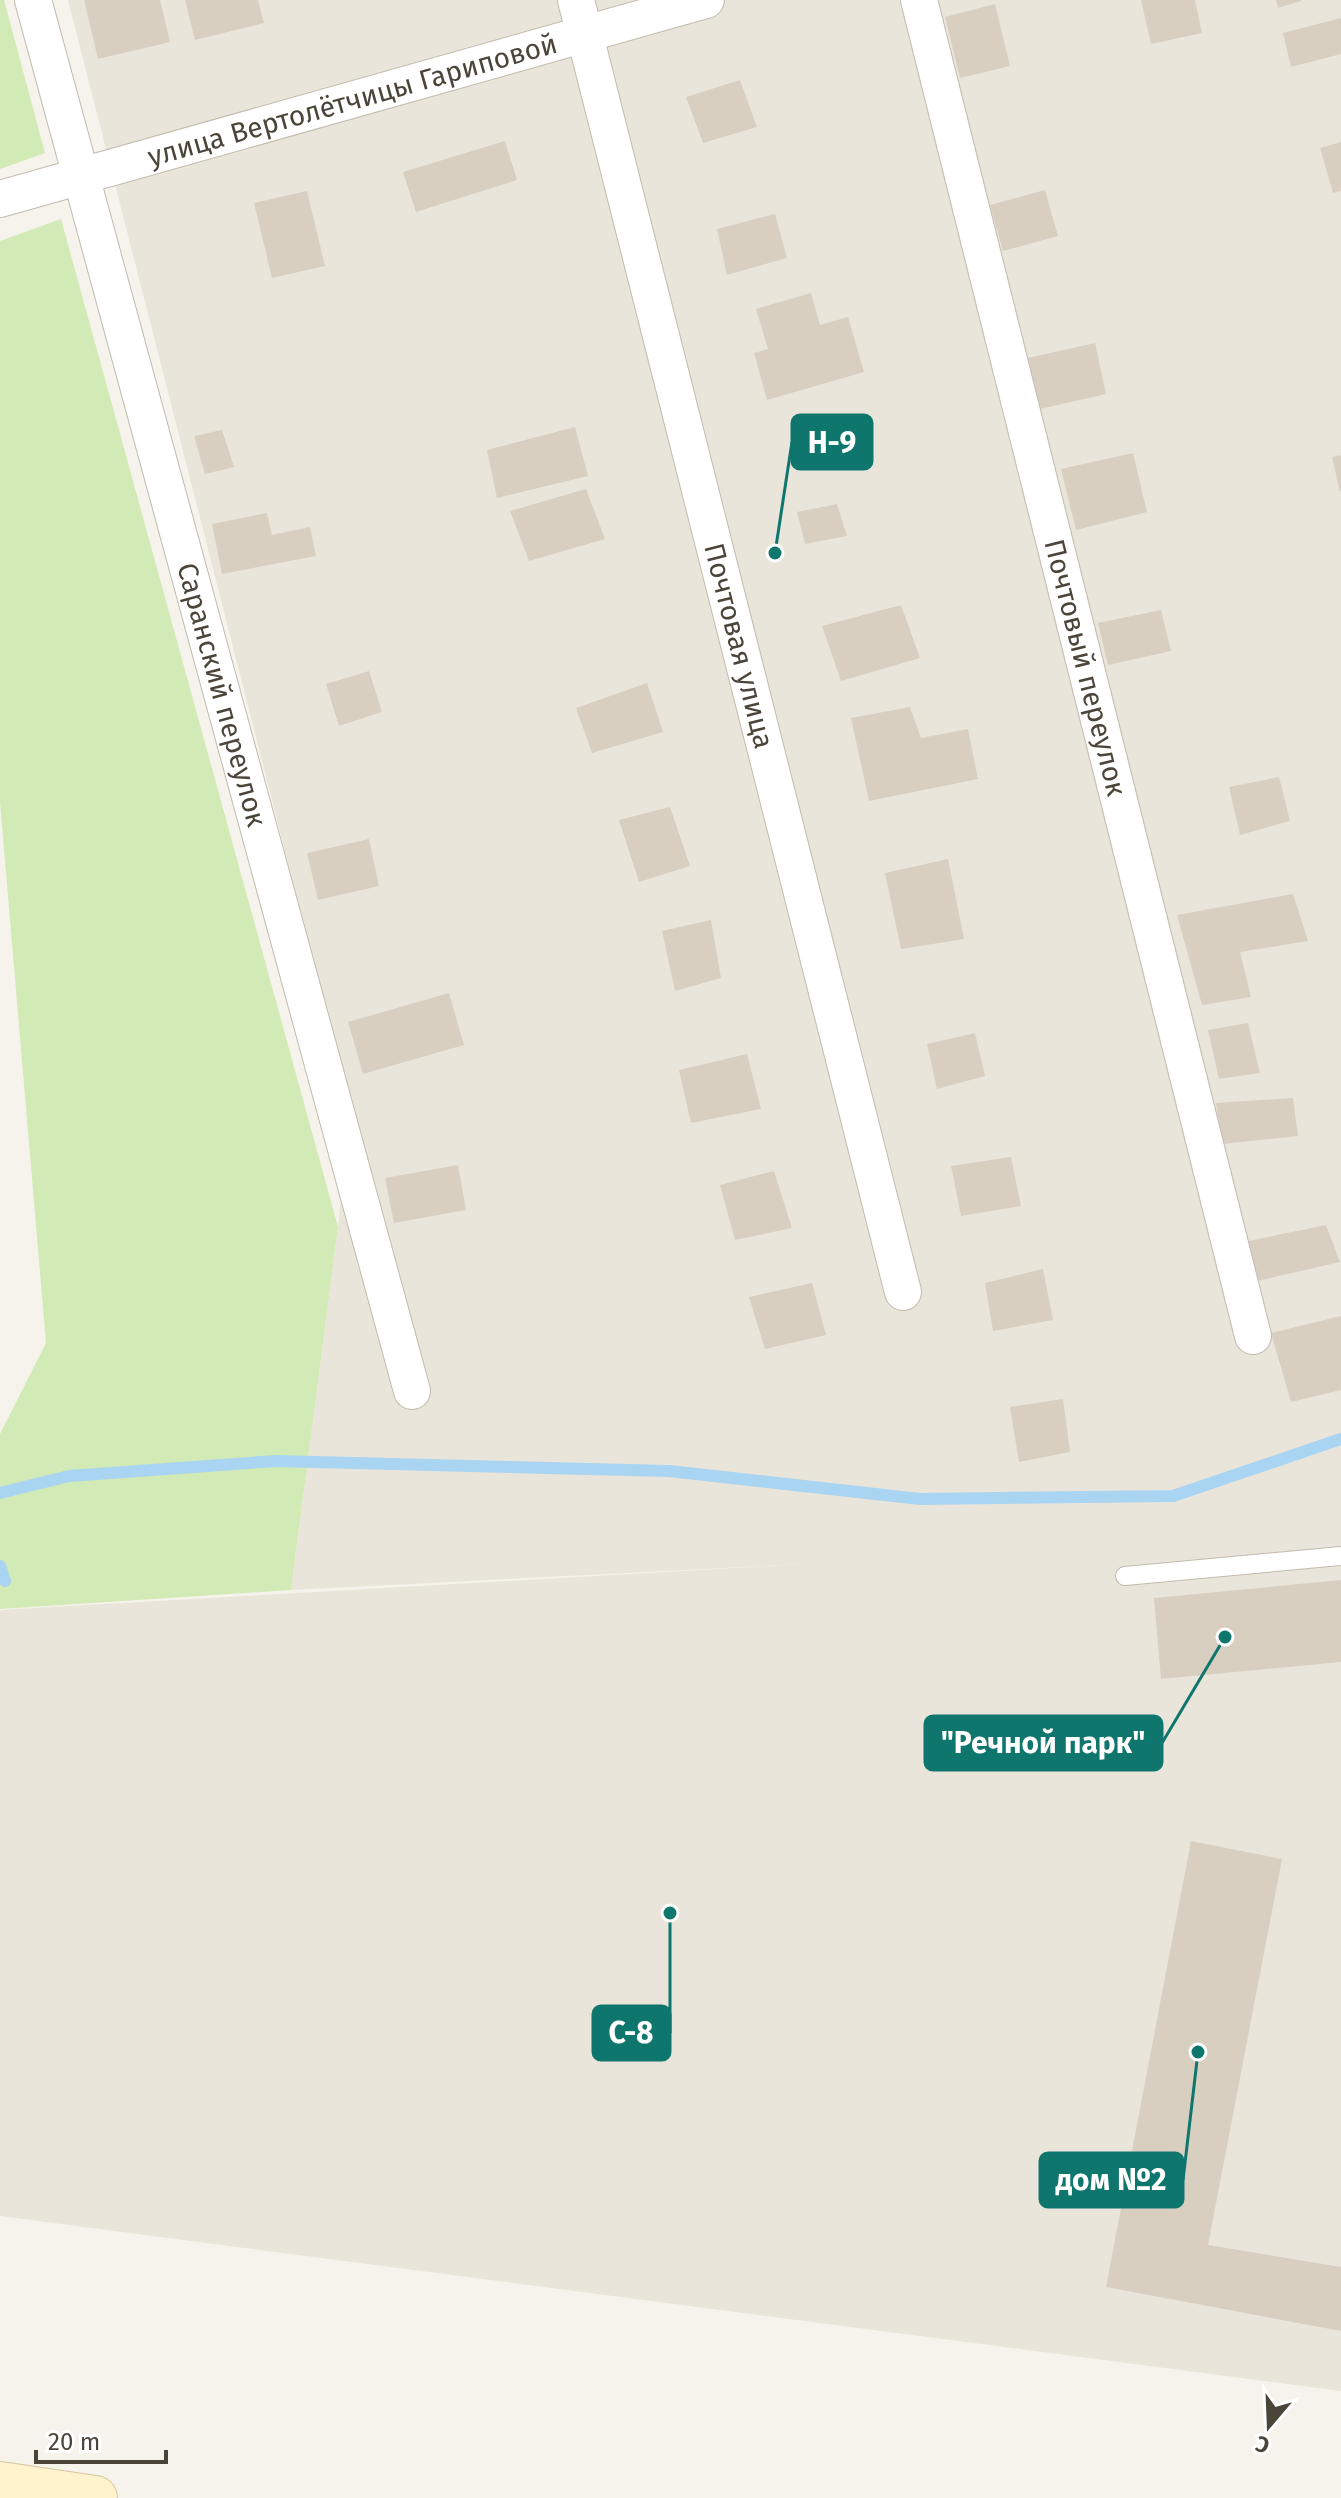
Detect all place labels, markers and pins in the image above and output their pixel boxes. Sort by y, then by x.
callout: Н-9 [792,415,872,469]
callout: "Речной парк" [925,1716,1162,1770]
callout: С-8 [593,2006,670,2060]
callout: дом №2 [1040,2153,1183,2207]

